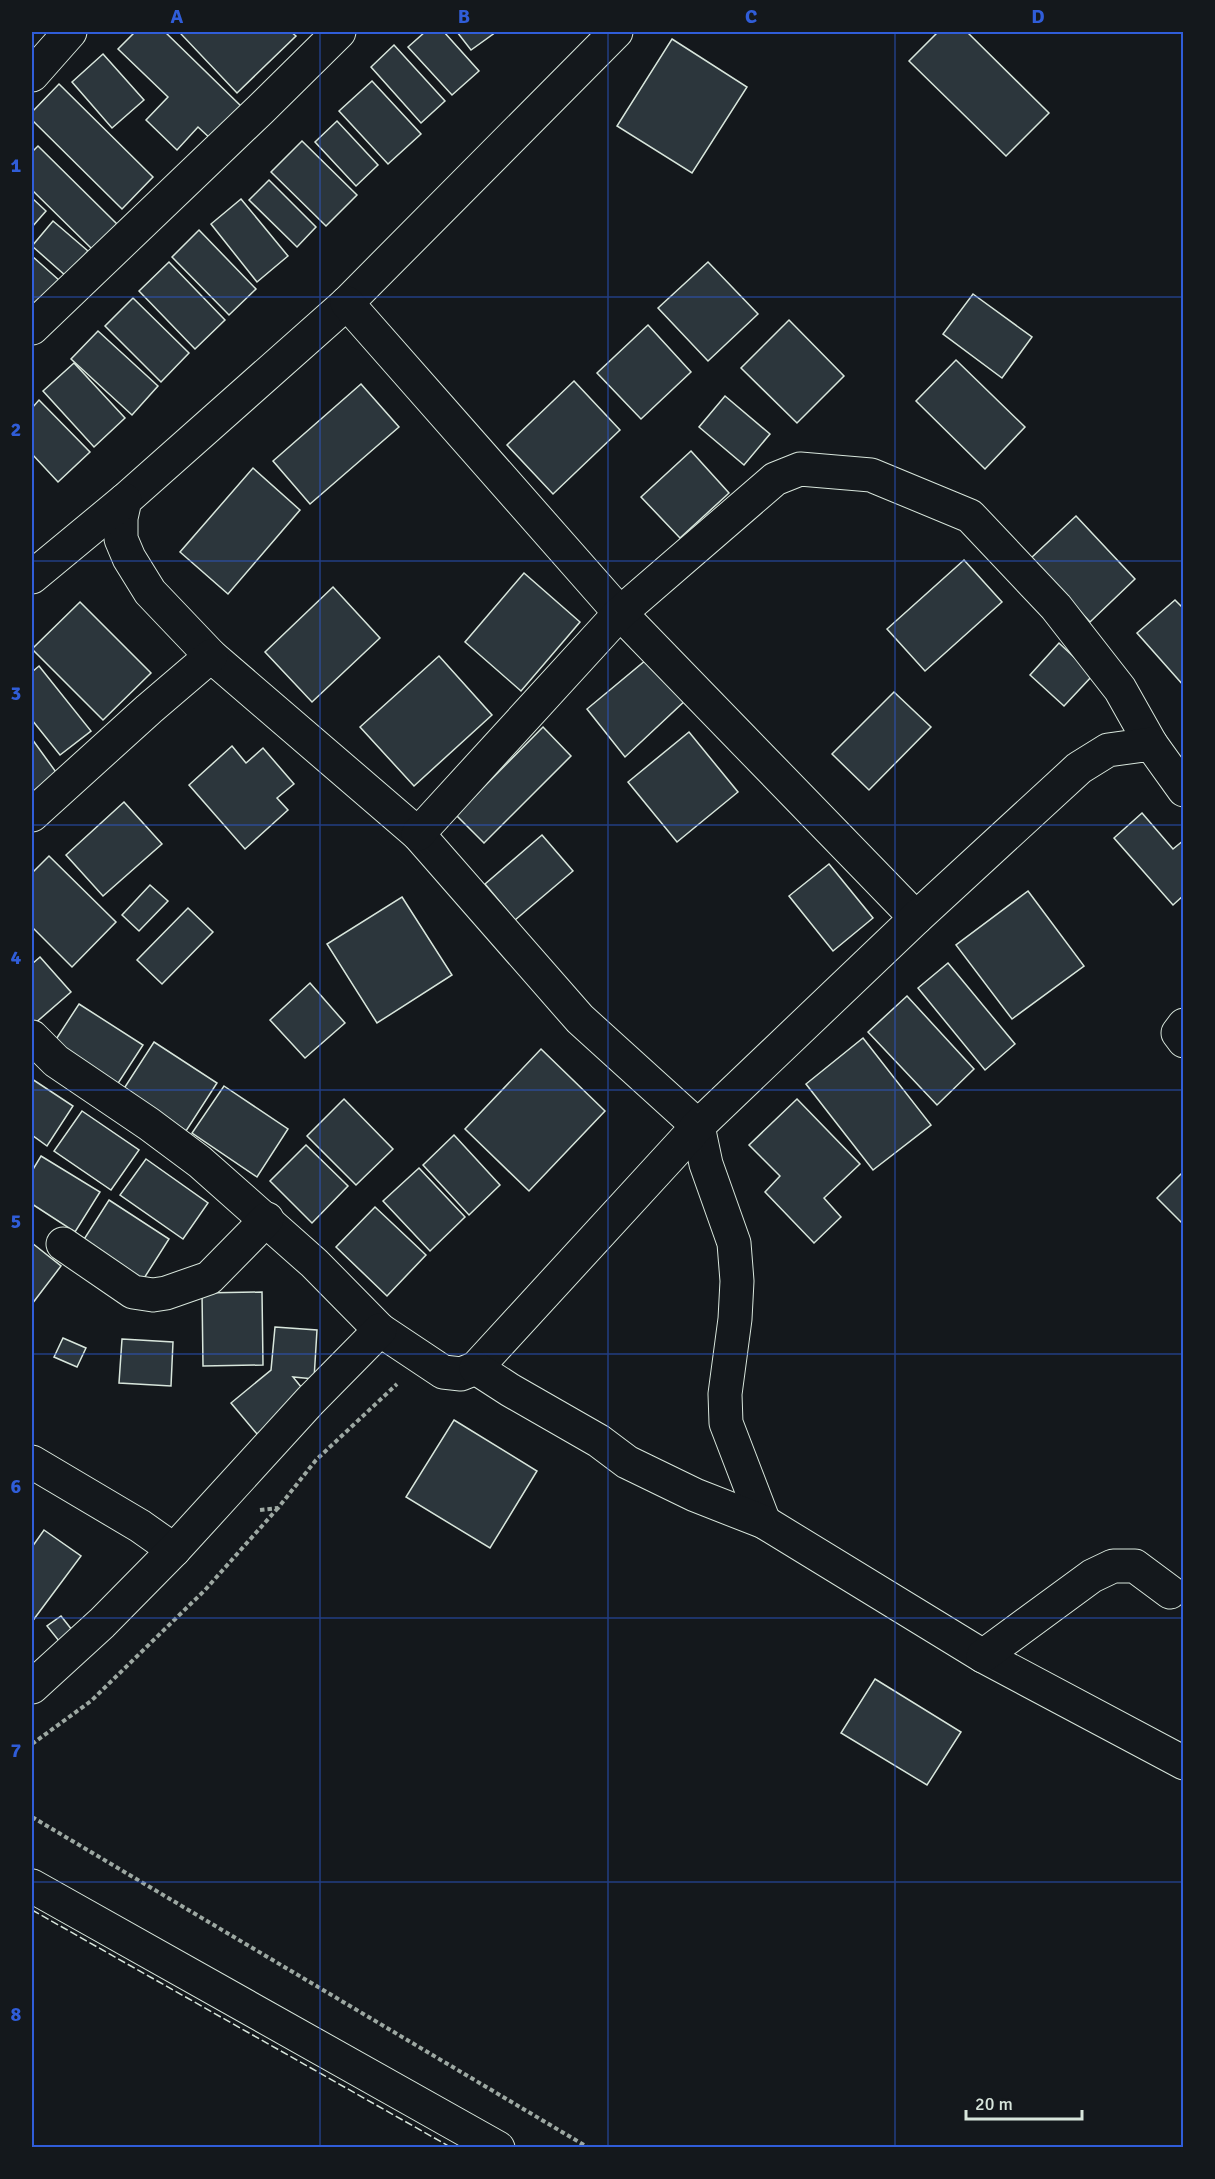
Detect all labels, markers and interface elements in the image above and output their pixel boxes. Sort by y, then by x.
text: A [171,4,184,29]
text: B [458,4,470,29]
text: C [745,4,757,29]
text: D [1031,4,1045,29]
text: 1 [11,153,22,178]
text: 2 [11,417,21,442]
text: 3 [11,681,21,706]
text: 4 [11,945,22,970]
text: 5 [11,1209,21,1234]
text: 6 [11,1474,22,1499]
text: 7 [11,1738,22,1763]
text: 8 [11,2002,22,2027]
scale bar [966,2083,1082,2121]
text: 20 m [975,2093,1013,2115]

